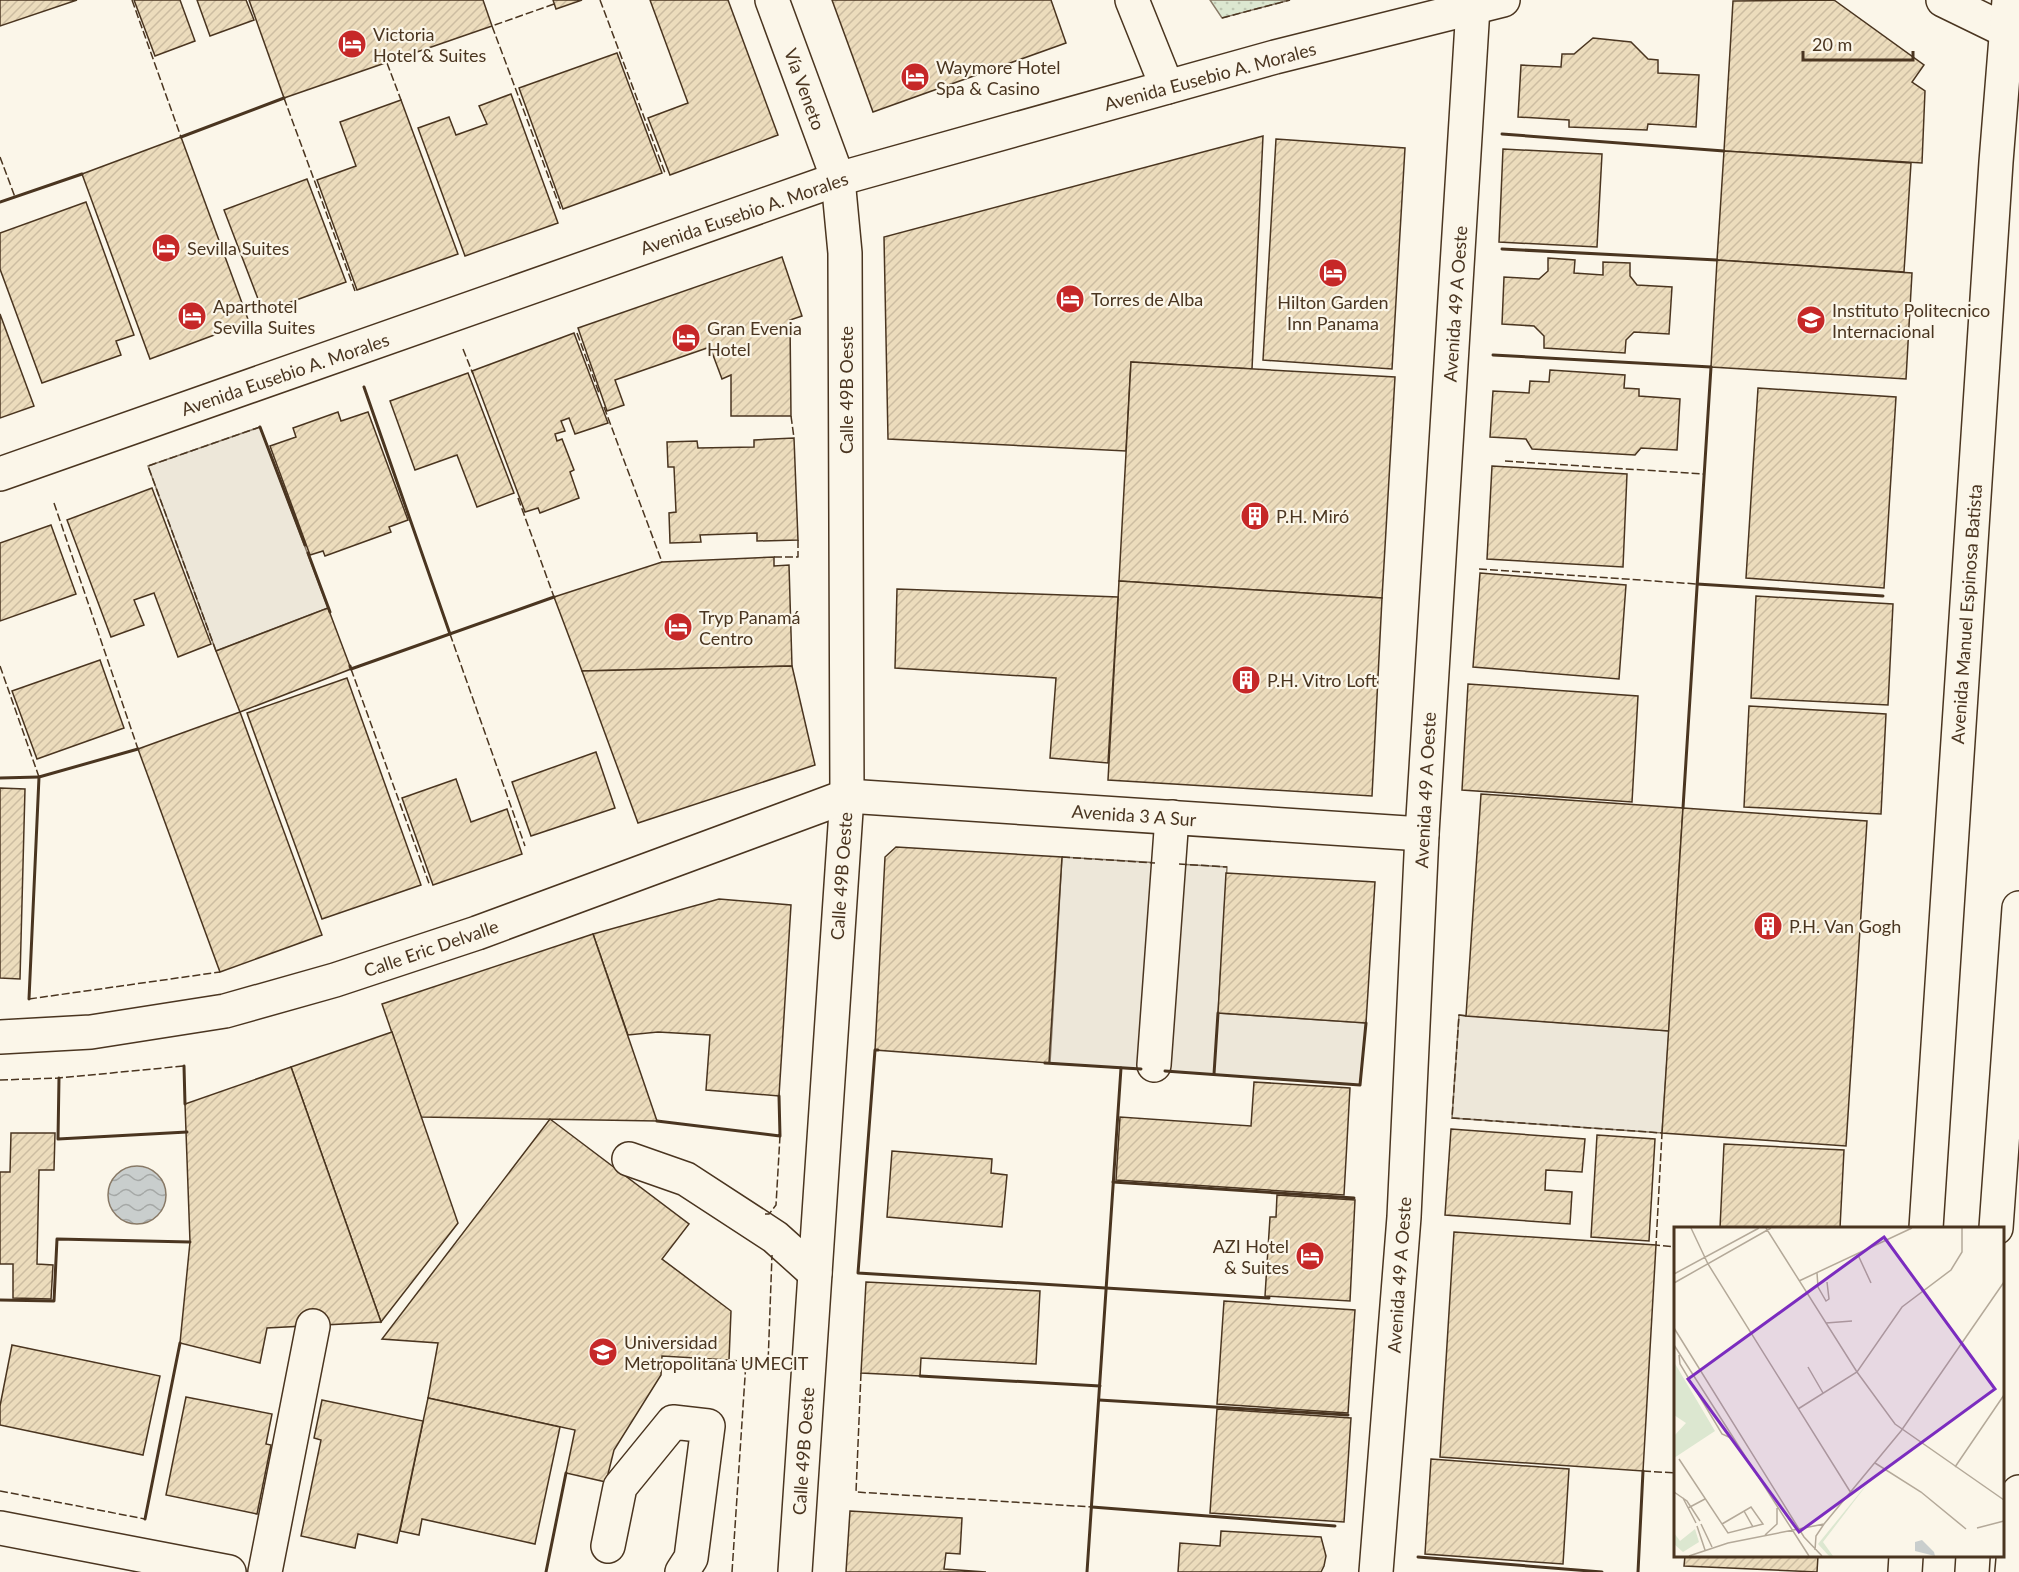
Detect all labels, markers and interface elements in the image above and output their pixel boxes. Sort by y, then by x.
place label: Victoria Hotel & Suites [373,23,487,66]
scale bar [1803,24,1912,62]
hotel icon: Victoria Hotel & Suites [336,28,368,60]
text: 20 m [1812,33,1852,55]
street label: Avenida Eusebio A. Morales [1102,37,1319,115]
street label: Vía Veneto [780,45,830,133]
place label: Waymore Hotel Spa & Casino [936,56,1061,99]
hotel icon: Waymore Hotel Spa & Casino [899,61,931,93]
street label: Avenida Eusebio A. Morales [637,167,851,259]
street label: Avenida 49 A Oeste [1439,225,1471,383]
hotel icon: Sevilla Suites [150,232,182,264]
place label: Sevilla Suites [187,237,290,259]
hotel icon: Hilton Garden Inn Panama [1317,257,1349,289]
hotel icon: Torres de Alba [1054,283,1086,315]
place label: Torres de Alba [1091,288,1203,310]
place label: Hilton Garden Inn Panama [1277,291,1389,334]
place label: Aparthotel Sevilla Suites [213,295,316,338]
place label: Instituto Politecnico Internacional [1832,299,1990,342]
hotel icon: Aparthotel Sevilla Suites [176,300,208,332]
school or university icon: Instituto Politecnico Internacional [1795,304,1827,336]
place label: Gran Evenia Hotel [707,317,802,360]
hotel icon: Gran Evenia Hotel [670,322,702,354]
street label: Calle 49B Oeste [835,326,857,454]
street label: Avenida Eusebio A. Morales [178,328,392,420]
street label: Avenida Manuel Espinosa Batista [1946,483,1986,745]
building icon: P.H. Miró [1239,500,1271,532]
place label: P.H. Miró [1276,505,1349,527]
place label: Tryp Panamá Centro [699,606,800,649]
hotel icon: Tryp Panamá Centro [662,611,694,643]
building icon: P.H. Vitro Loft [1230,664,1262,696]
place label: P.H. Vitro Loft [1267,669,1378,691]
street label: Avenida 49 A Oeste [1410,711,1440,869]
street label: Avenida 3 A Sur [1071,800,1197,830]
street label: Calle 49B Oeste [826,811,856,941]
building icon: P.H. Van Gogh [1752,910,1784,942]
street label: Calle Eric Delvalle [361,915,501,981]
place label: P.H. Van Gogh [1789,915,1901,937]
street label: Avenida 49 A Oeste [1383,1196,1415,1354]
inset map [1674,1227,2004,1557]
place label: AZI Hotel & Suites [1213,1235,1289,1278]
hotel icon: AZI Hotel & Suites [1294,1240,1326,1272]
place label: Universidad Metropolitana UMECIT [624,1331,809,1374]
school or university icon: Universidad Metropolitana UMECIT [587,1336,619,1368]
street label: Calle 49B Oeste [788,1386,818,1516]

